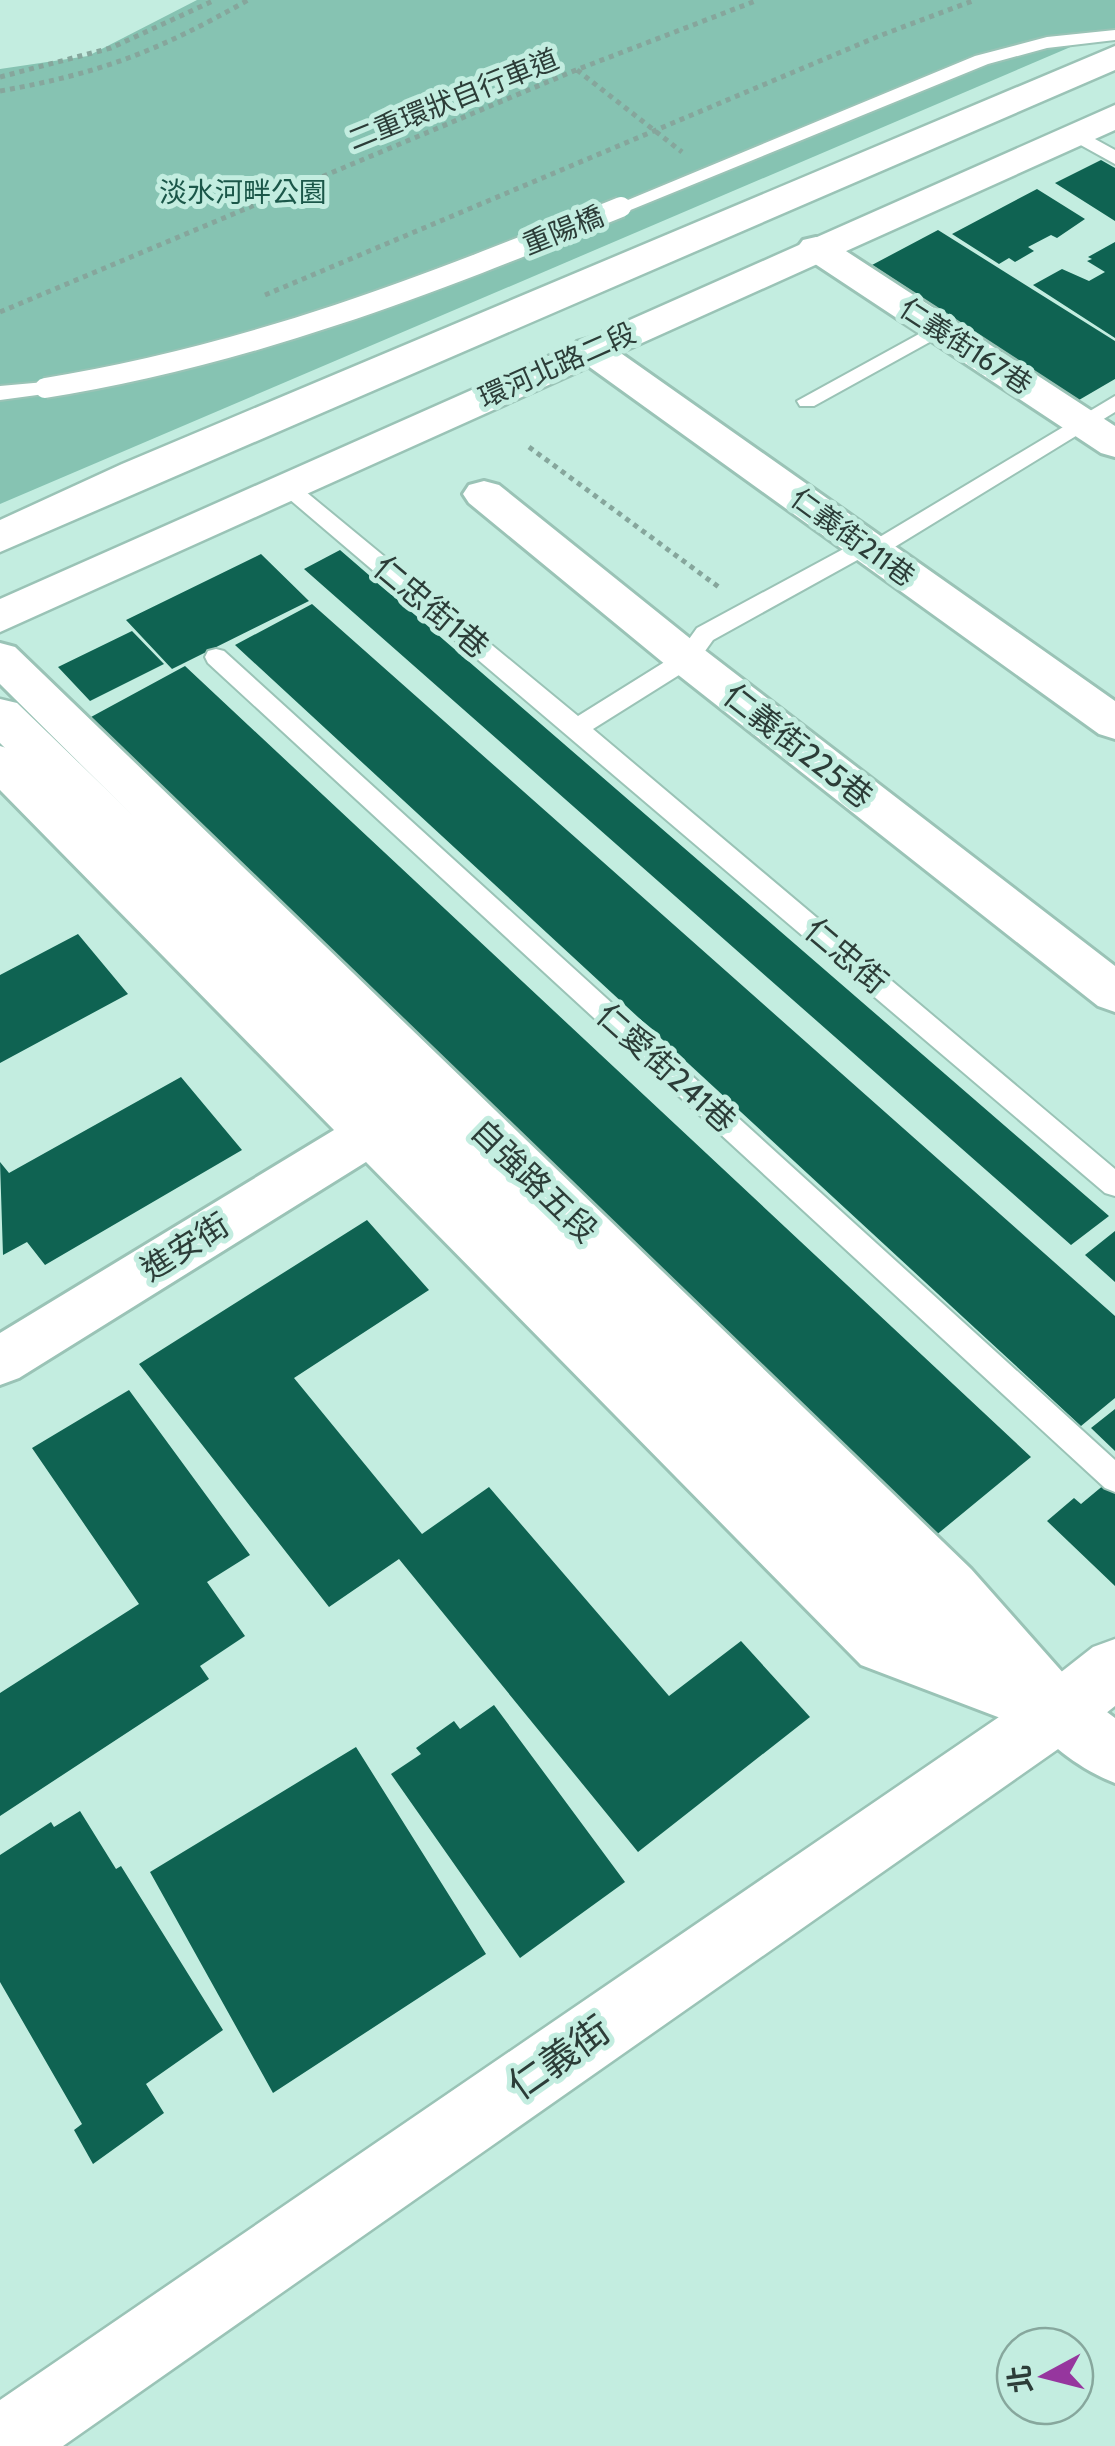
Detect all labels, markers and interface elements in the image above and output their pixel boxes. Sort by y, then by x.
street label: 二重環狀自行車道 [343,41,563,157]
park label: 淡水河畔公園 [159,175,327,209]
street label: 重陽橋 [518,199,608,261]
street label: 仁義街167巷 [893,291,1039,401]
street label: 環河北路二段 [473,315,641,415]
street label: 仁義街211巷 [784,481,922,593]
street label: 仁忠街1巷 [366,547,497,666]
street label: 仁義街225巷 [716,675,881,816]
street label: 仁忠街 [797,910,896,1001]
street label: 仁愛街241巷 [589,995,744,1140]
street label: 自強路五段 [463,1111,605,1250]
street label: 進安街 [134,1205,236,1289]
street label: 仁義街 [499,2006,619,2110]
north arrow [995,2326,1095,2426]
text: 北 [1002,2363,1039,2395]

